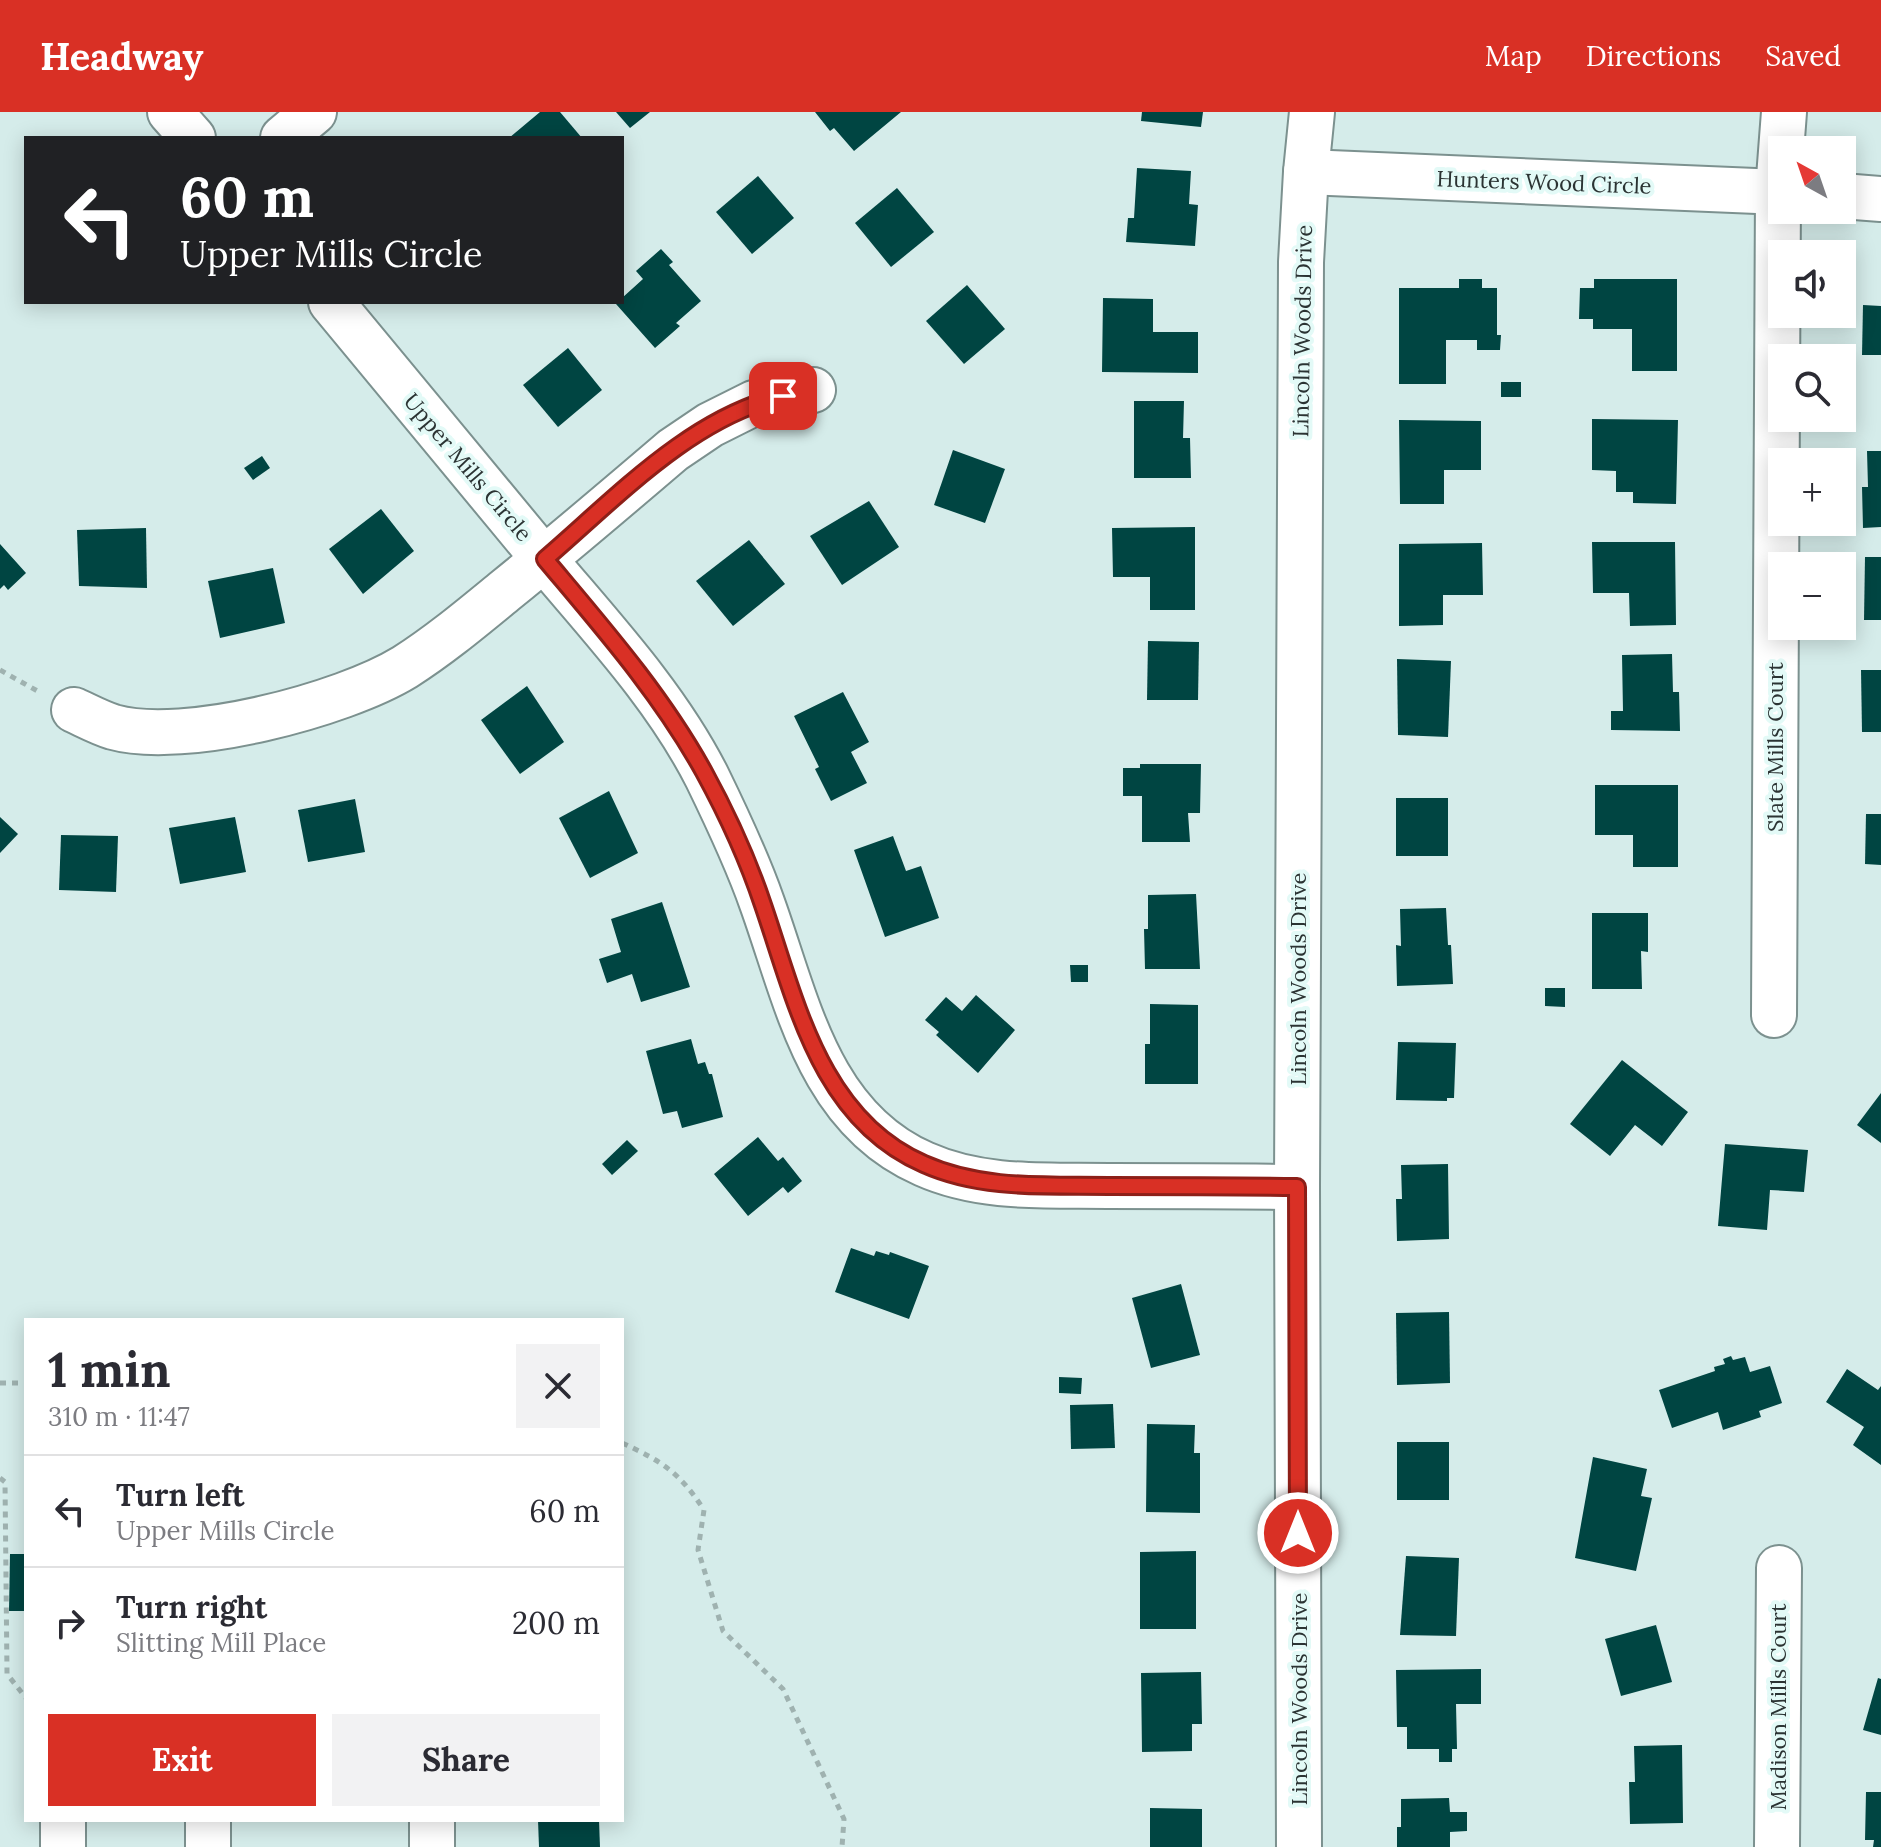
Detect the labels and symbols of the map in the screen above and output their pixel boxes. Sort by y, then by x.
north arrow [1768,136,1856,224]
street label: Hunters Wood Circle [1436,164,1652,200]
street label: Lincoln Woods Drive [1286,224,1318,438]
pin [749,362,817,430]
street label: Upper Mills Circle [398,387,538,547]
street label: Slate Mills Court [1761,662,1789,832]
street label: Lincoln Woods Drive [1284,873,1312,1085]
position arrow [1256,1491,1340,1575]
street label: Lincoln Woods Drive [1285,1593,1313,1805]
street label: Madison Mills Court [1764,1603,1792,1810]

